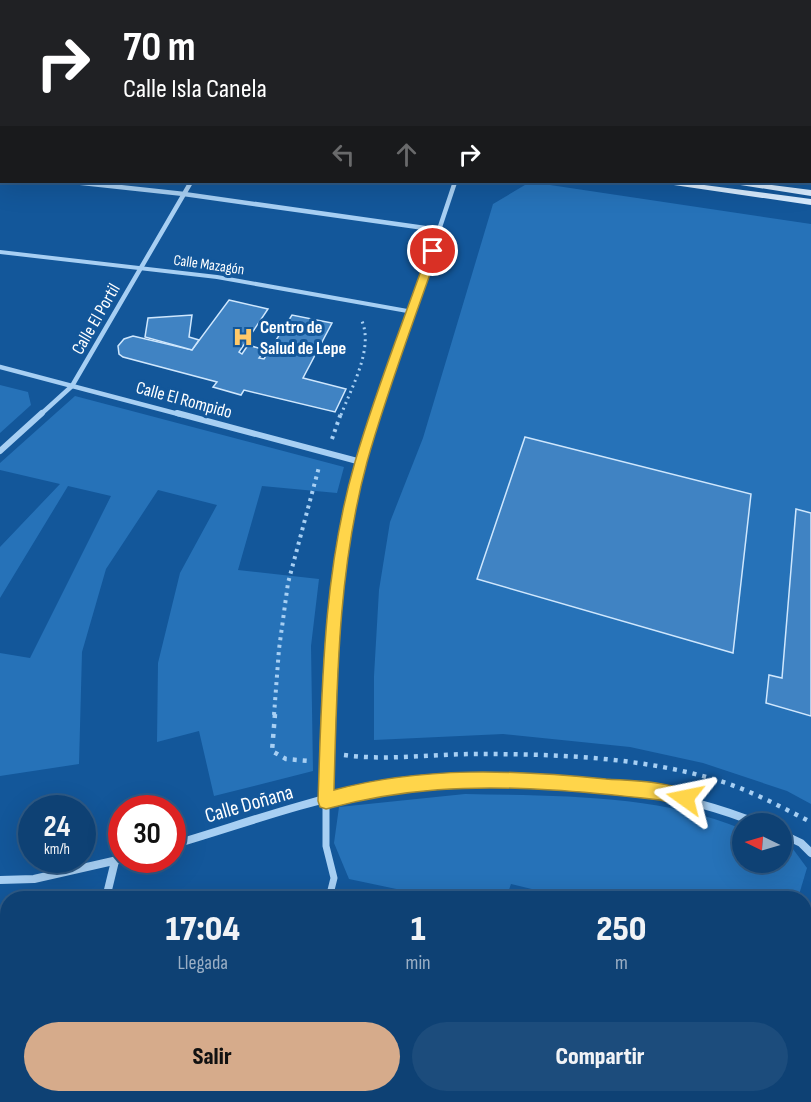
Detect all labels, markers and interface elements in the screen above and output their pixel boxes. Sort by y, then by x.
text: 70 m [123,22,196,73]
icon: right [24,24,102,102]
text: Calle Isla Canela [123,73,267,105]
icon: left [327,138,360,171]
icon: ahead [390,138,423,171]
icon: right [453,138,486,171]
pin [407,225,458,276]
icon: arrive [416,234,449,267]
street label: Calle Mazagón [172,251,246,279]
street label: Calle El Portil [67,280,125,358]
place label: Centro de Salud de Lepe [260,317,346,359]
hospital icon: Centro de Salud de Lepe [231,325,255,349]
street label: Calle El Rompido [134,377,234,423]
position arrow [653,766,717,830]
street label: Calle Doñana [202,779,296,829]
speed limit sign: 30 [108,795,186,873]
text: 24 [44,809,70,845]
north arrow [732,813,792,873]
map controls [732,813,792,873]
text: km/h [44,840,70,859]
text: 17:04 [166,908,240,951]
text: 1 [411,908,425,951]
text: 250 [596,908,646,951]
text: Llegada [177,951,228,975]
text: min [406,951,431,975]
text: m [615,951,628,975]
button: Salir [24,1022,400,1091]
button: Compartir [412,1022,788,1091]

